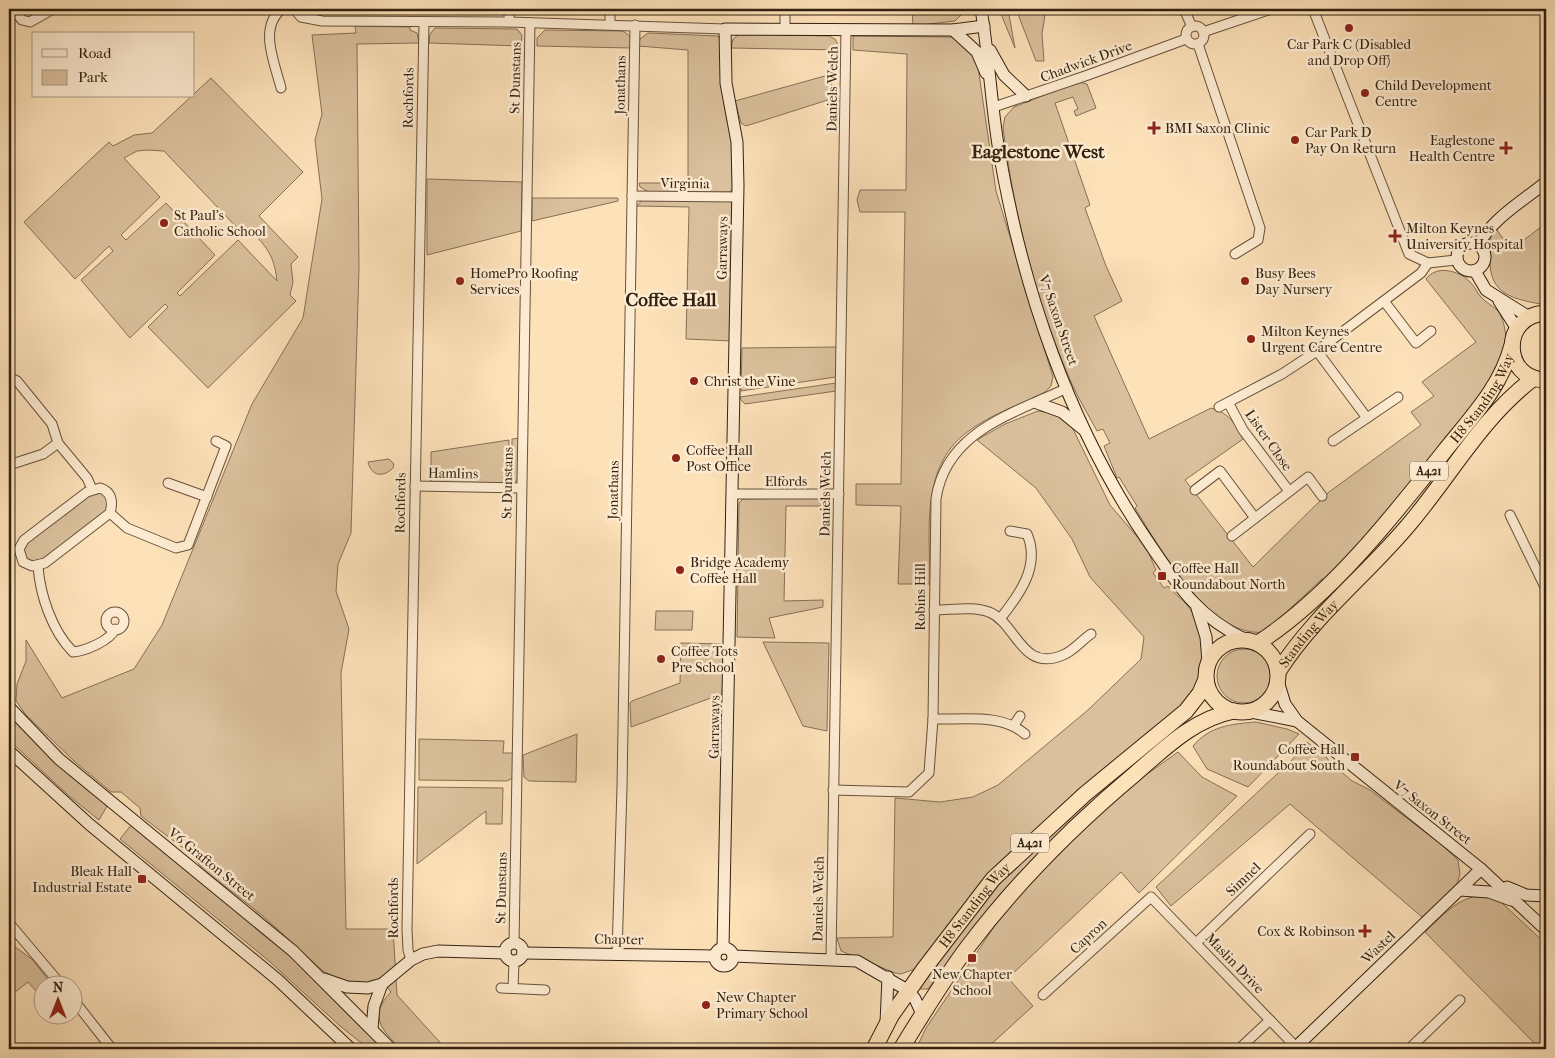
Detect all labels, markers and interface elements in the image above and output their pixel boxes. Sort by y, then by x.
marker: Car Park C (Disabled and Drop Off) [1343,22,1355,34]
legend [32,32,195,98]
place label: Car Park C (Disabled and Drop Off) [1287,36,1411,69]
street label: Chadwick Drive [1038,37,1134,86]
street label: St Dunstans [506,42,525,114]
text: Road [78,44,112,62]
street label: Daniels Welch [823,46,842,132]
street label: Jonathans [611,55,630,116]
street label: Rochfords [399,67,418,129]
text: Park [78,68,108,86]
place label: Child Development Centre [1375,77,1492,110]
marker: Child Development Centre [1359,87,1371,99]
place label: BMI Saxon Clinic [1165,120,1270,137]
marker: BMI Saxon Clinic [1147,121,1161,135]
place label: Car Park D Pay On Return [1305,124,1396,157]
place label: Eaglestone Health Centre [1409,132,1495,165]
marker: Car Park D Pay On Return [1289,134,1301,146]
district label: Eaglestone West [971,141,1105,163]
marker: Eaglestone Health Centre [1499,141,1513,155]
street label: Virginia [659,175,710,192]
place label: St Paul's Catholic School [174,207,266,240]
street label: Garraways [713,216,732,280]
marker: St Paul's Catholic School [158,217,170,229]
place label: Milton Keynes University Hospital [1406,220,1523,253]
marker: Milton Keynes University Hospital [1388,229,1402,243]
place label: HomePro Roofing Services [470,265,579,298]
place label: Busy Bees Day Nursery [1255,265,1333,298]
street label: V7 Saxon Street [1035,272,1082,368]
marker: HomePro Roofing Services [454,275,466,287]
marker: Busy Bees Day Nursery [1239,275,1251,287]
district label: Coffee Hall [626,289,717,311]
place label: Milton Keynes Urgent Care Centre [1261,323,1382,356]
marker: Milton Keynes Urgent Care Centre [1245,333,1257,345]
street label: H8 Standing Way [1446,351,1518,447]
place label: Christ the Vine [704,373,796,390]
marker: Christ the Vine [688,375,700,387]
street label: Lister Close [1241,406,1296,474]
place label: Coffee Hall Post Office [686,442,753,475]
street label: St Dunstans [498,447,517,519]
street label: Daniels Welch [816,451,835,537]
marker: Coffee Hall Post Office [670,452,682,464]
street label: Jonathans [604,460,623,521]
road number: A421 [1410,462,1448,481]
street label: Hamlins [428,465,478,482]
street label: Rochfords [391,472,410,534]
street label: Elfords [765,473,807,490]
place label: Bridge Academy Coffee Hall [690,554,790,587]
place label: Coffee Hall Roundabout North [1172,560,1286,593]
street label: Robins Hill [912,563,929,631]
marker: Bridge Academy Coffee Hall [674,564,686,576]
marker: Coffee Hall Roundabout North [1156,570,1168,582]
street label: Standing Way [1275,596,1342,671]
place label: Coffee Tots Pre School [671,643,738,676]
marker: Coffee Tots Pre School [655,653,667,665]
street label: Garraways [705,695,724,759]
place label: Coffee Hall Roundabout South [1233,741,1345,774]
marker: Coffee Hall Roundabout South [1349,751,1361,763]
street label: V7 Saxon Street [1389,776,1475,848]
street label: V6 Grafton Street [164,824,259,905]
road number: A421 [1011,834,1049,852]
street label: St Dunstans [492,852,511,924]
street label: Daniels Welch [809,856,828,942]
street label: H8 Standing Way [935,859,1015,951]
street label: Simnel [1222,859,1264,900]
place label: Bleak Hall Industrial Estate [32,863,132,896]
marker: Bleak Hall Industrial Estate [136,873,148,885]
street label: Rochfords [385,878,402,939]
street label: Capron [1066,915,1110,958]
place label: Cox & Robinson [1257,923,1355,940]
marker: Cox & Robinson [1359,925,1371,937]
street label: Wastel [1357,927,1399,968]
street label: Maslin Drive [1202,929,1268,997]
street label: Chapter [594,931,644,948]
marker: New Chapter School [966,952,978,964]
place label: New Chapter School [932,966,1012,999]
north arrow [32,976,82,1026]
text: N [53,979,64,996]
place label: New Chapter Primary School [716,989,808,1022]
marker: New Chapter Primary School [700,999,712,1011]

